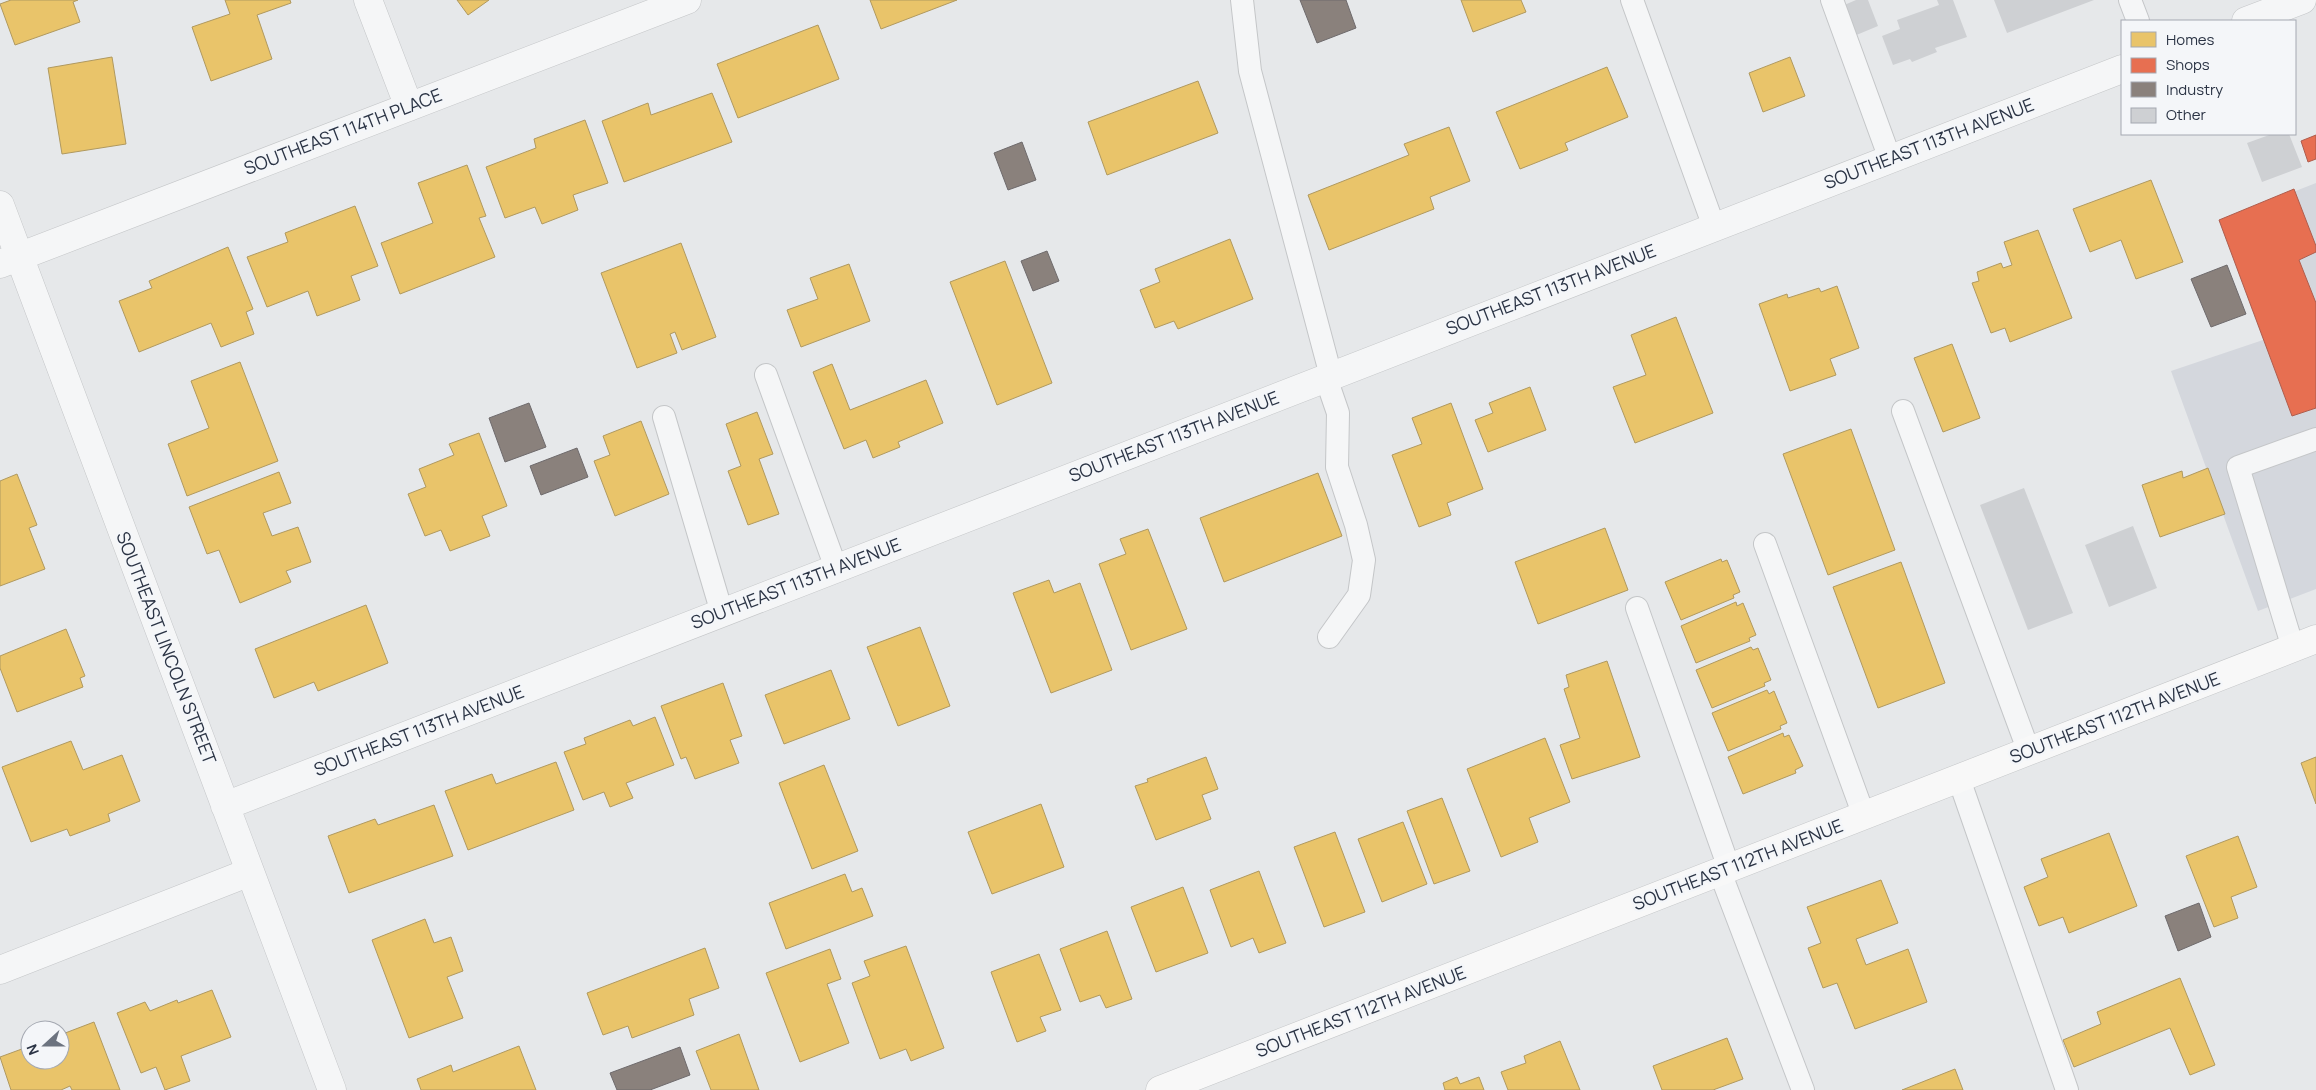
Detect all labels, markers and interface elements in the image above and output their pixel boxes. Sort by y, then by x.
legend [2121,20,2296,135]
text: Homes [2166,29,2215,50]
text: Shops [2166,54,2210,75]
text: Industry [2166,79,2223,100]
street label: SOUTHEAST 114TH PLACE [240,82,445,180]
street label: SOUTHEAST 113TH AVENUE [1820,92,2037,194]
text: Other [2166,104,2207,125]
street label: SOUTHEAST 113TH AVENUE [1442,238,1659,340]
street label: SOUTHEAST 113TH AVENUE [1065,385,1282,487]
street label: SOUTHEAST LINCOLN STREET [111,528,223,768]
street label: SOUTHEAST 113TH AVENUE [687,532,904,634]
street label: SOUTHEAST 112TH AVENUE [2006,666,2223,768]
street label: SOUTHEAST 113TH AVENUE [310,679,527,781]
street label: SOUTHEAST 112TH AVENUE [1629,813,1846,915]
street label: SOUTHEAST 112TH AVENUE [1252,960,1469,1062]
north arrow [20,1020,70,1070]
text: N [22,1042,43,1058]

